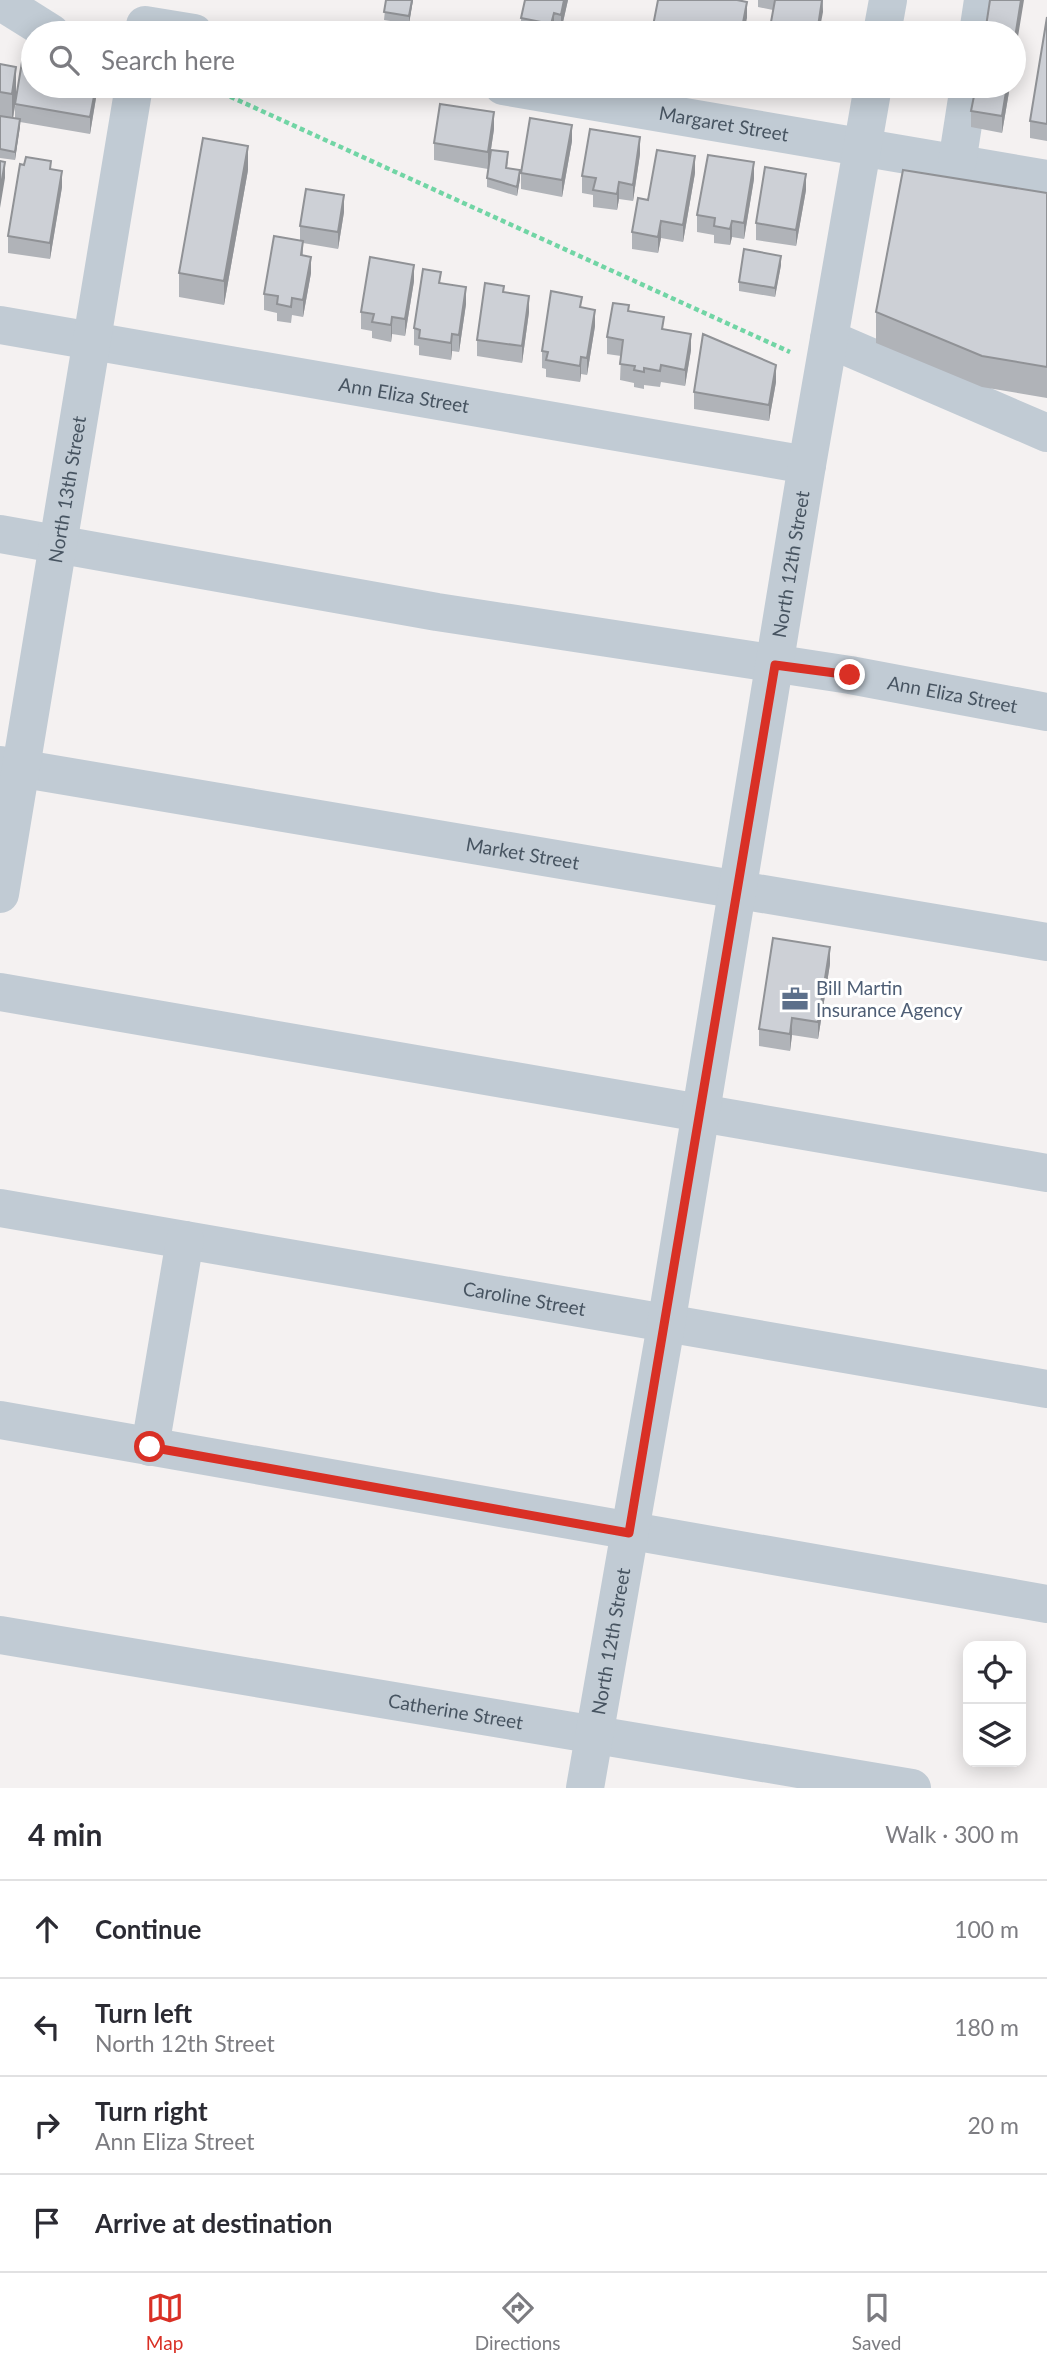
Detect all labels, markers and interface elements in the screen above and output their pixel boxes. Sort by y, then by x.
search box [21,21,1026,98]
icon: search [45,41,83,79]
text: Search here [101,44,235,76]
street label: Margaret Street [657,101,791,146]
street label: Ann Eliza Street [337,372,471,417]
street label: North 13th Street [43,414,90,565]
street label: North 12th Street [767,489,814,639]
route end [834,659,865,690]
street label: Ann Eliza Street [886,670,1020,717]
street label: Market Street [464,832,581,874]
place label: Bill Martin Insurance Agency [816,976,963,1021]
office icon: Bill Martin Insurance Agency [780,984,810,1014]
street label: Caroline Street [461,1276,588,1320]
route start [134,1431,165,1462]
street label: North 12th Street [586,1566,634,1716]
map controls [963,1641,1026,1767]
button: locate [963,1641,1026,1704]
street label: Catherine Street [386,1688,525,1734]
button: layers [963,1704,1026,1767]
text: 4 min [28,1816,102,1852]
text: Walk · 300 m [885,1820,1019,1848]
icon: ahead [28,1910,66,1948]
text: Continue [95,1913,201,1945]
text: 100 m [954,1915,1019,1943]
text: Turn left [95,1997,192,2029]
icon: left [28,2008,66,2046]
text: 180 m [954,2013,1019,2041]
text: North 12th Street [95,2029,275,2057]
text: Turn right [95,2095,208,2127]
icon: right [28,2106,66,2144]
text: 20 m [968,2111,1019,2139]
text: Ann Eliza Street [95,2127,254,2155]
icon: arrive [28,2204,66,2242]
text: Arrive at destination [95,2207,332,2239]
tab: Map [146,2289,184,2354]
tab: Directions [475,2289,561,2354]
tab: Saved [852,2289,901,2354]

